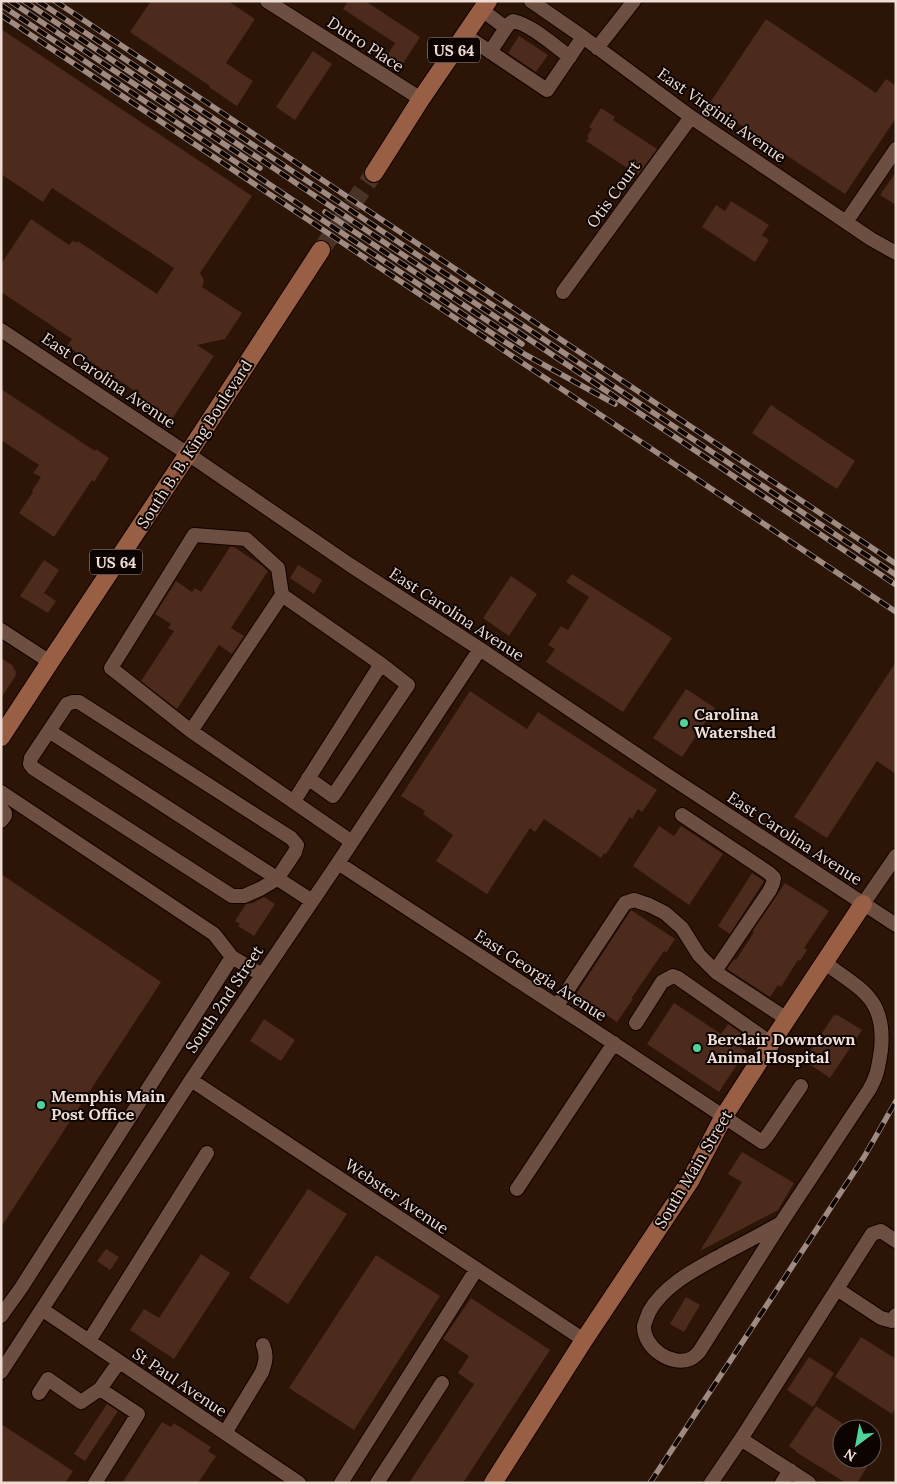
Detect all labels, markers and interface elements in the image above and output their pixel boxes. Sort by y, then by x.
street label: Dutro Place [324,12,408,76]
road number: US 64 [428,38,480,62]
street label: East Virginia Avenue [654,63,790,167]
street label: Otis Court [582,156,645,232]
street label: East Carolina Avenue [38,328,180,432]
street label: South B. B. King Boulevard [132,356,256,532]
road number: US 64 [90,550,142,574]
street label: East Carolina Avenue [386,563,529,665]
place label: Carolina Watershed [694,704,777,742]
marker: Carolina Watershed [678,717,690,729]
street label: East Carolina Avenue [724,787,867,889]
street label: East Georgia Avenue [471,925,611,1025]
street label: South 2nd Street [181,941,268,1057]
place label: Berclair Downtown Animal Hospital [707,1029,855,1067]
marker: Berclair Downtown Animal Hospital [691,1042,703,1054]
place label: Memphis Main Post Office [51,1086,165,1124]
marker: Memphis Main Post Office [35,1099,47,1111]
street label: South Main Street [650,1105,737,1232]
street label: Webster Avenue [341,1154,453,1238]
street label: St Paul Avenue [129,1343,231,1421]
north arrow [832,1419,882,1469]
text: N [841,1444,859,1466]

